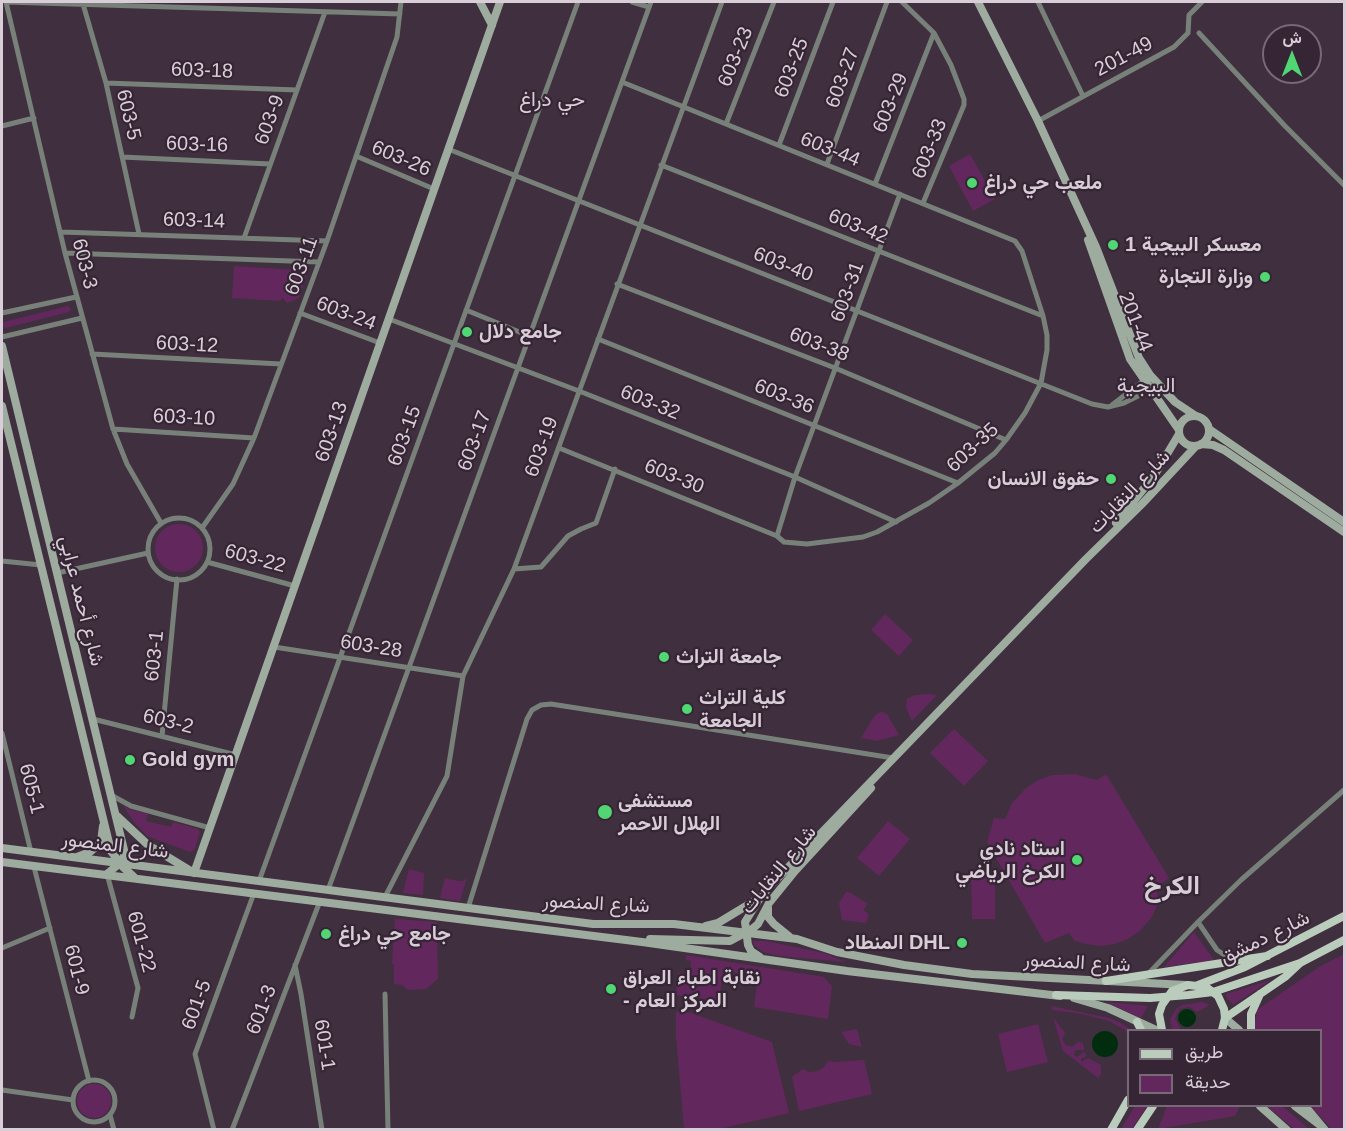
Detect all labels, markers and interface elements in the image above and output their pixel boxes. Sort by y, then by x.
street label: 603-23 [713,24,759,90]
north arrow [1262,24,1322,84]
text: ش [1282,29,1302,46]
street label: 201-49 [1091,32,1157,82]
street label: 603-25 [770,35,814,101]
street label: 603-27 [821,45,865,111]
street label: 603-18 [170,58,234,84]
street label: 603-29 [868,70,914,136]
street label: 603-5 [111,87,145,143]
district label: حي دراغ [519,87,585,113]
street label: 603-9 [250,92,290,148]
street label: 603-33 [907,116,953,182]
street label: 603-44 [797,127,863,173]
street label: 603-16 [165,132,229,158]
street label: 603-26 [368,136,434,182]
place label: ملعب حي دراغ [984,171,1102,195]
marker: ملعب حي دراغ [965,176,979,190]
street label: 603-42 [825,204,891,250]
street label: 603-14 [162,208,226,234]
street label: 603-11 [280,233,324,299]
place label: معسكر البيجية 1 [1125,233,1261,257]
street label: 603-3 [66,236,102,292]
marker: معسكر البيجية 1 [1106,238,1120,252]
street label: 603-40 [750,242,816,288]
street label: 603-31 [826,259,870,325]
place label: وزارة التجارة [1159,265,1253,289]
marker: وزارة التجارة [1258,270,1272,284]
street label: 201-44 [1113,289,1157,355]
street label: 603-24 [313,292,379,336]
place label: جامع دلال [479,320,562,344]
street label: 603-38 [786,323,852,367]
marker: جامع دلال [460,325,474,339]
street label: 603-12 [155,331,219,359]
district label: البيجية [1117,373,1175,399]
street label: 603-36 [751,374,817,420]
street label: 603-32 [617,380,683,426]
street label: 603-13 [311,399,353,465]
street label: 603-15 [383,403,427,469]
street label: 603-10 [152,404,216,432]
street label: 603-17 [453,408,497,474]
street label: 603-19 [520,414,564,480]
street label: 603-35 [942,418,1004,478]
street label: شارع النقابات [1084,445,1176,539]
street label: 603-30 [641,454,707,500]
place label: حقوق الانسان [987,467,1099,491]
marker: حقوق الانسان [1104,472,1118,486]
street label: شارع أحمد عرابي [53,533,109,669]
street label: 603-22 [222,539,288,579]
street label: 603-1 [140,629,170,683]
street label: 603-28 [338,630,404,664]
place label: جامعة التراث [676,645,782,669]
marker: جامعة التراث [657,650,671,664]
place label: كلية التراث الجامعة [699,686,786,733]
marker: كلية التراث الجامعة [680,702,694,716]
street label: 603-2 [140,704,196,740]
place label: Gold gym [142,748,234,772]
marker: Gold gym [123,753,137,767]
street label: 605-1 [13,761,49,817]
place label: مستشفى الهلال الاحمر [618,789,720,836]
marker: مستشفى الهلال الاحمر [596,803,614,821]
street label: شارع النقابات [736,821,822,919]
street label: شارع المنصور [60,828,170,864]
place label: استاد نادي الكرخ الرياضي [955,837,1065,884]
marker: استاد نادي الكرخ الرياضي [1070,853,1084,867]
district label: الكرخ [1144,871,1200,903]
street label: شارع المنصور [542,889,650,919]
street label: شارع دمشق [1216,906,1314,970]
street label: 601-22 [121,909,161,975]
place label: جامع حي دراغ [338,922,451,946]
marker: جامع حي دراغ [319,927,333,941]
place label: المنطاد DHL [845,931,950,955]
marker: المنطاد DHL [955,936,969,950]
street label: 601-9 [58,942,94,998]
street label: شارع المنصور [1023,948,1131,978]
place label: نقابة اطباء العراق - المركز العام [623,966,760,1013]
street label: 601-5 [177,977,217,1033]
street label: 601-3 [242,982,282,1038]
marker: نقابة اطباء العراق - المركز العام [604,982,618,996]
street label: 601-1 [308,1018,340,1072]
legend [1127,1029,1322,1107]
text: طريق [1185,1042,1223,1062]
text: حديقة [1185,1072,1231,1092]

